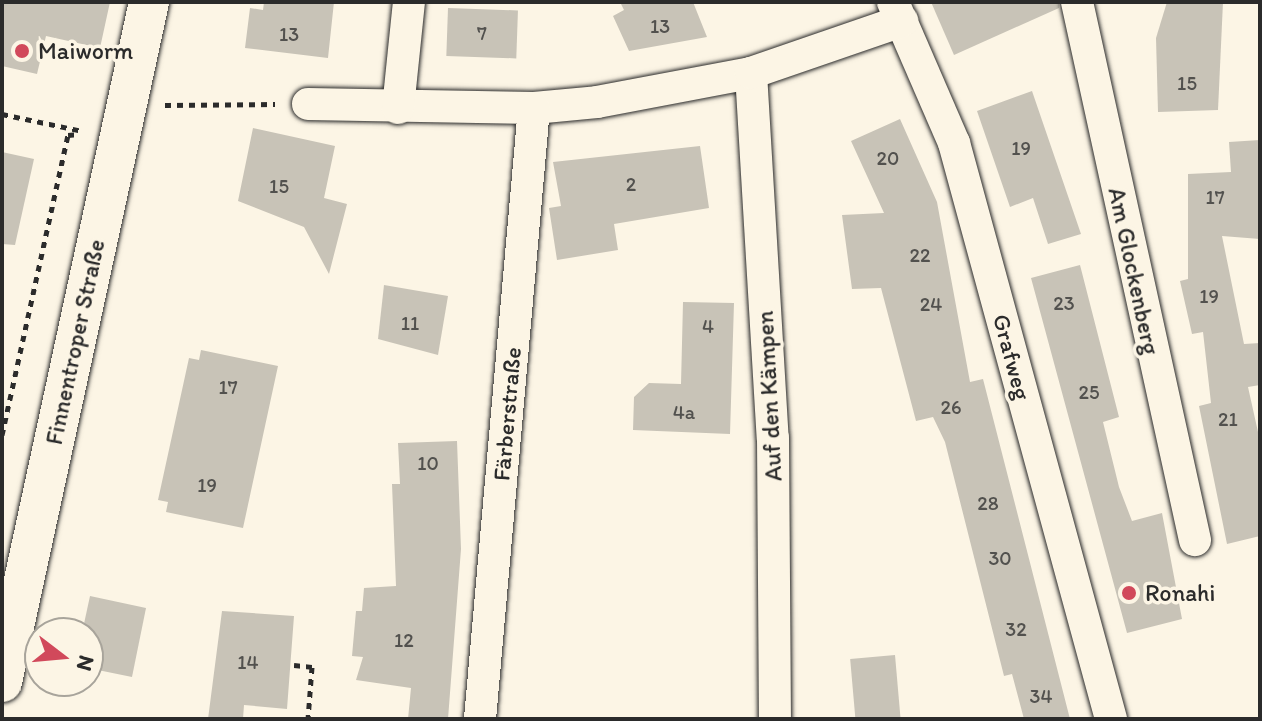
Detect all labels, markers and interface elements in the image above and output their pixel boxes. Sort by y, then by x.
house number: 13 [650,14,670,38]
house number: 7 [477,21,487,45]
house number: 13 [279,22,299,46]
place label: Maiworm [38,37,133,65]
marker: Maiworm [13,42,31,60]
house number: 15 [1177,71,1197,95]
house number: 19 [1011,136,1031,160]
house number: 20 [877,146,899,170]
house number: 2 [626,172,636,196]
house number: 15 [269,174,289,198]
street label: Am Glockenberg [1102,184,1166,358]
house number: 17 [1205,185,1225,209]
street label: Finnentroper Straße [39,237,111,447]
house number: 22 [909,243,931,267]
house number: 19 [1199,284,1219,308]
house number: 23 [1053,291,1075,315]
house number: 24 [920,292,942,316]
street label: Auf den Kämpen [750,310,788,482]
house number: 11 [401,311,419,335]
street label: Grafweg [987,311,1037,403]
house number: 4 [702,314,714,338]
street label: Färberstraße [487,346,527,482]
house number: 17 [218,375,238,399]
house number: 25 [1078,380,1100,404]
house number: 26 [940,395,962,419]
house number: 4a [673,400,695,424]
house number: 21 [1218,407,1238,431]
house number: 10 [417,451,439,475]
house number: 19 [197,473,217,497]
house number: 28 [977,491,999,515]
house number: 30 [988,546,1012,570]
place label: Ronahi [1145,579,1215,607]
marker: Ronahi [1120,584,1138,602]
north arrow [24,617,104,697]
house number: 32 [1005,617,1027,641]
house number: 12 [394,628,414,652]
house number: 14 [237,650,259,674]
text: N [71,652,101,674]
house number: 34 [1030,684,1052,708]

